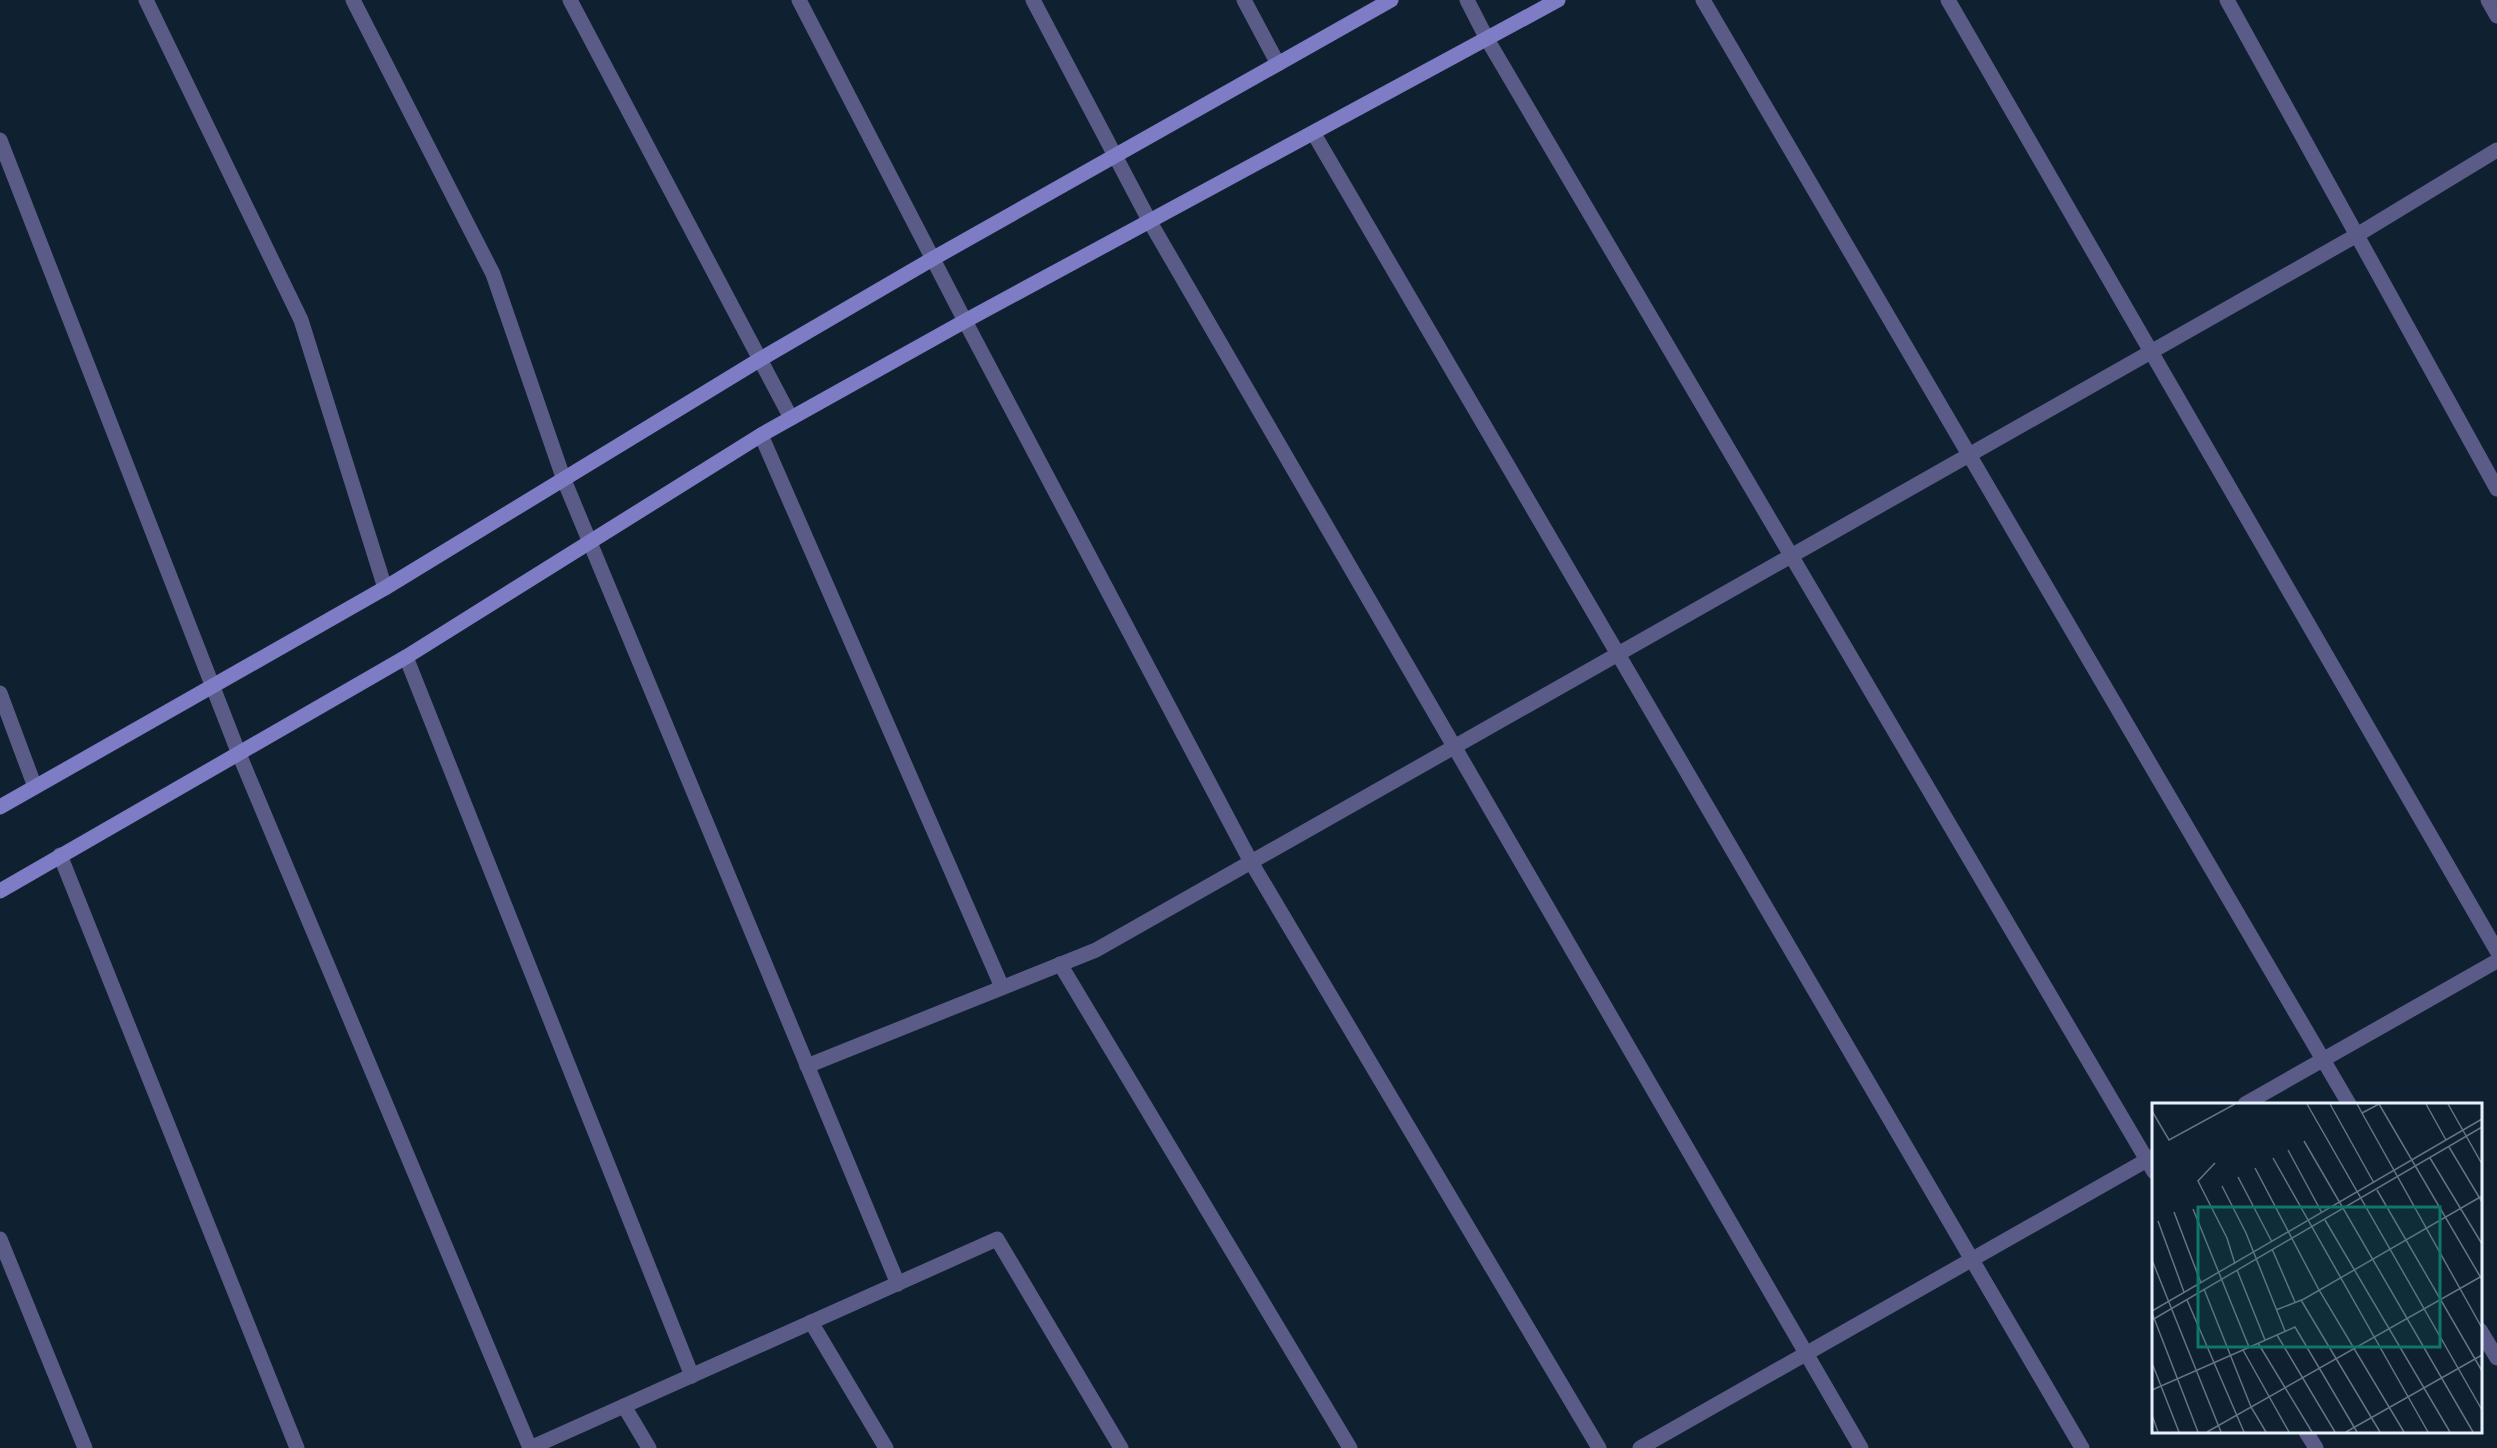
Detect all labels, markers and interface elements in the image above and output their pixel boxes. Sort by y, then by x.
inset map [2152,1103,2482,1433]

